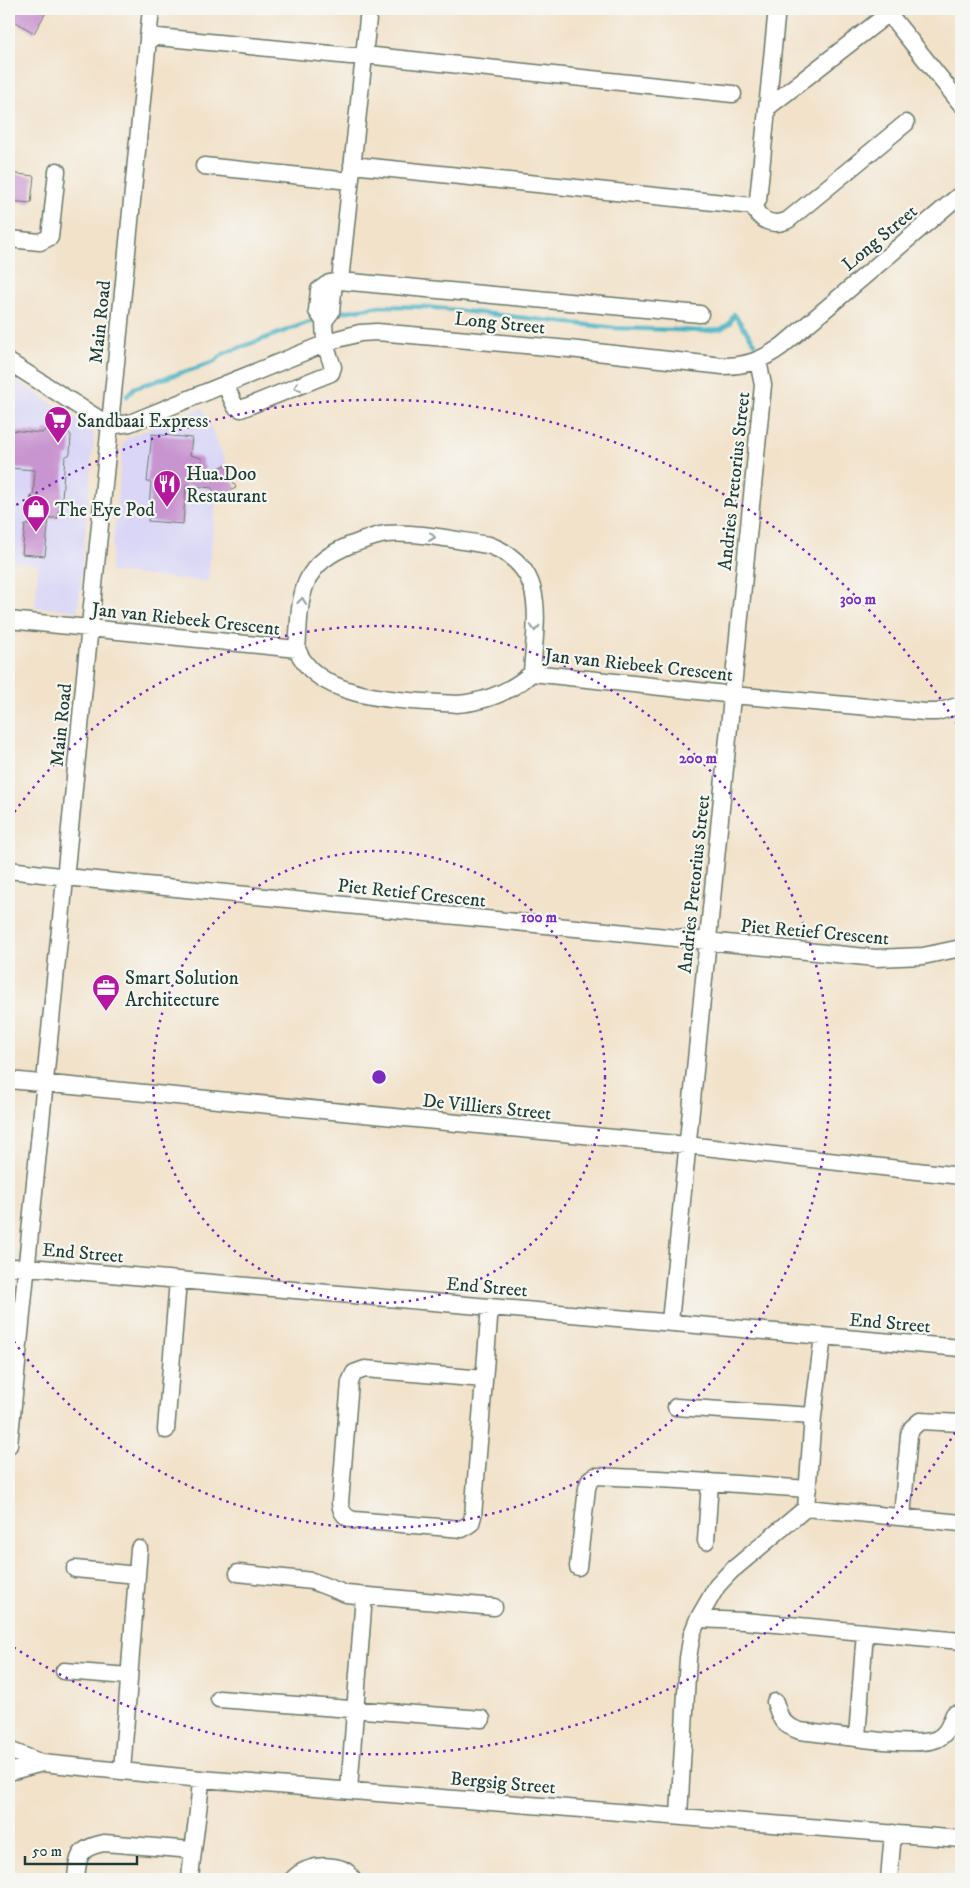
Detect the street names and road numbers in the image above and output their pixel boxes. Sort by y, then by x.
street label: Long Street [838,200,922,276]
street label: Main Road [85,279,116,365]
street label: Long Street [453,307,546,340]
street label: Andries Pretorius Street [714,391,755,572]
street label: Jan van Riebeek Crescent [89,598,281,641]
street label: Jan van Riebeek Crescent [542,644,734,687]
street label: Main Road [46,682,77,768]
street label: Andries Pretorius Street [674,794,715,975]
street label: Piet Retief Crescent [336,874,487,913]
street label: Piet Retief Crescent [740,915,890,950]
street label: De Villiers Street [421,1089,552,1126]
street label: End Street [41,1238,125,1269]
street label: End Street [445,1272,529,1303]
street label: End Street [848,1308,932,1339]
street label: Bergsig Street [449,1767,557,1800]

